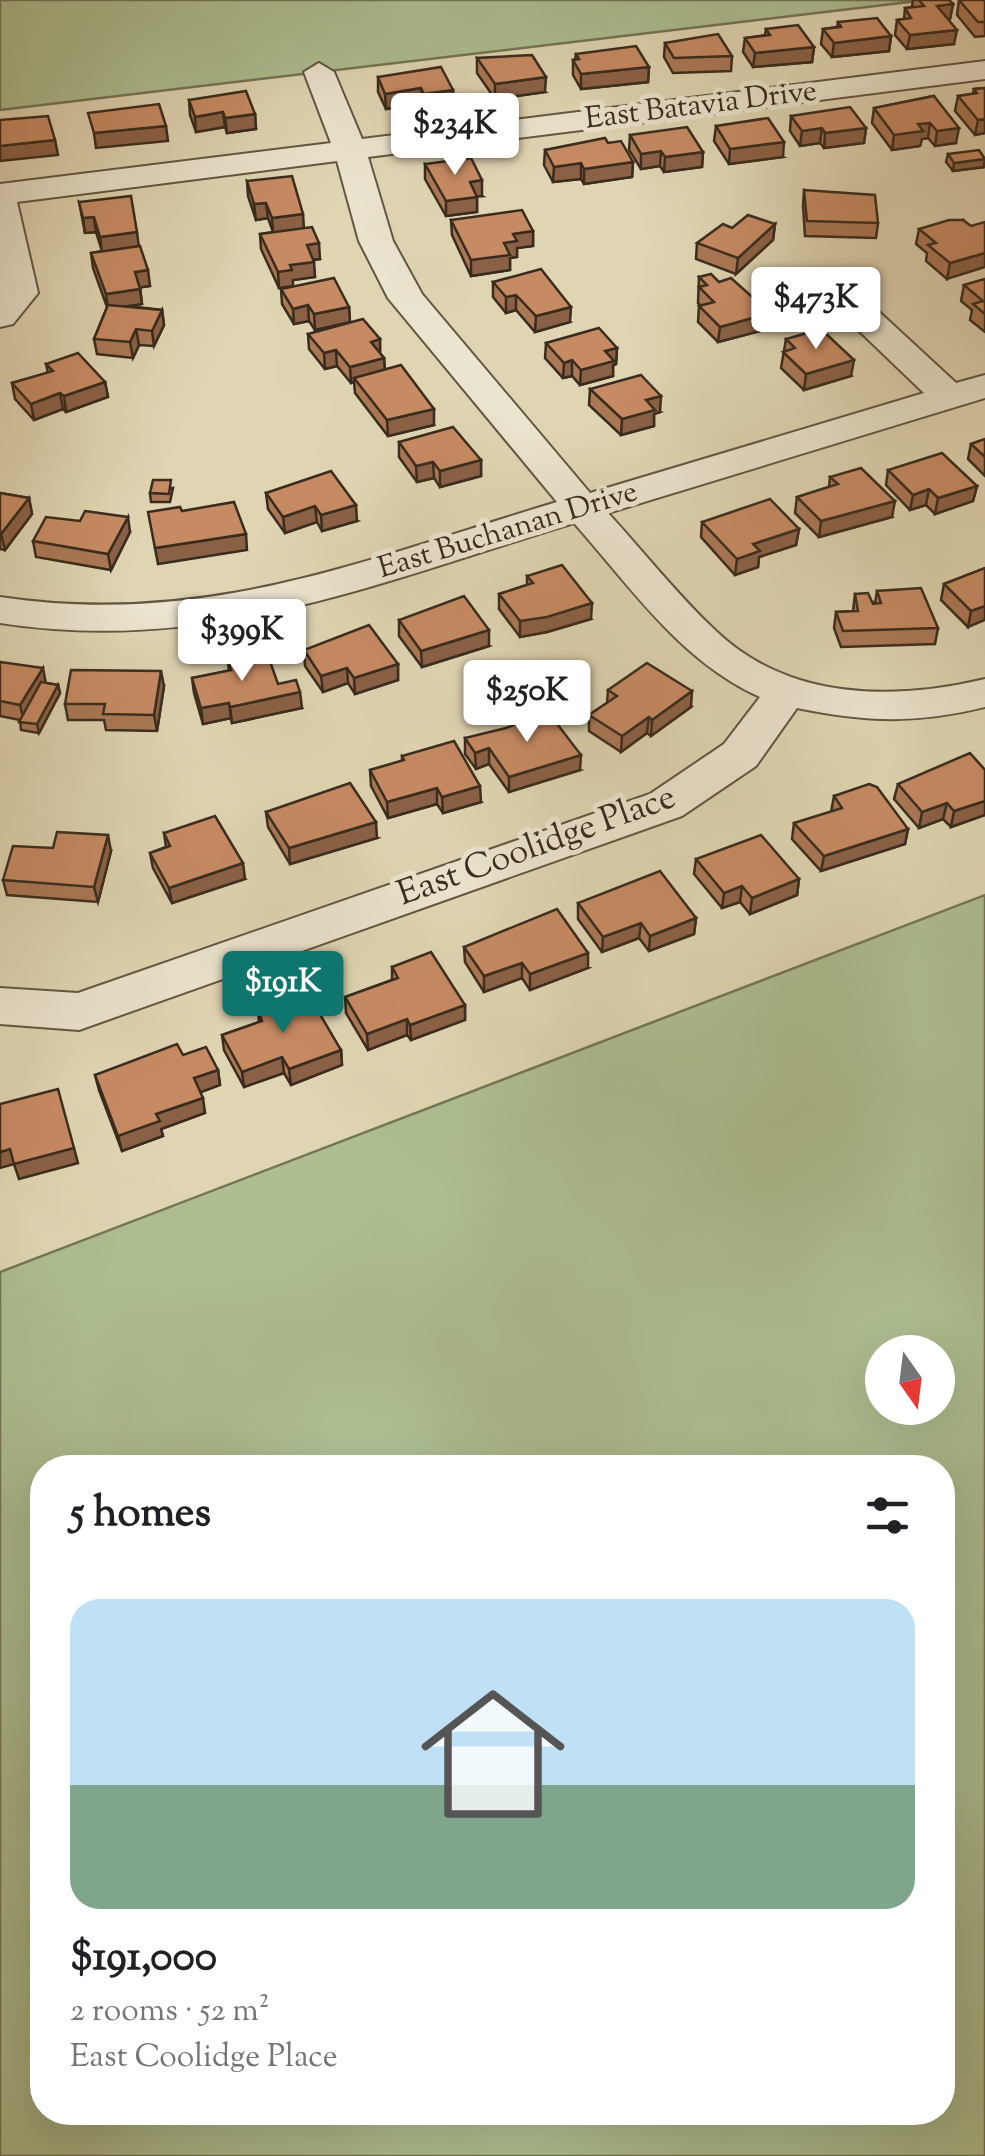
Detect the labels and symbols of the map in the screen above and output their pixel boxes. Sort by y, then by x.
street label: East Batavia Drive [583,70,819,142]
pin: $234K [385,93,525,178]
pin: $473K [746,267,886,352]
street label: East Buchanan Drive [373,471,643,591]
pin: $399K [172,599,312,684]
pin: $250K [457,660,597,745]
street label: East Coolidge Place [391,773,683,921]
pin: $191K [213,951,353,1036]
north arrow [865,1335,955,1425]

